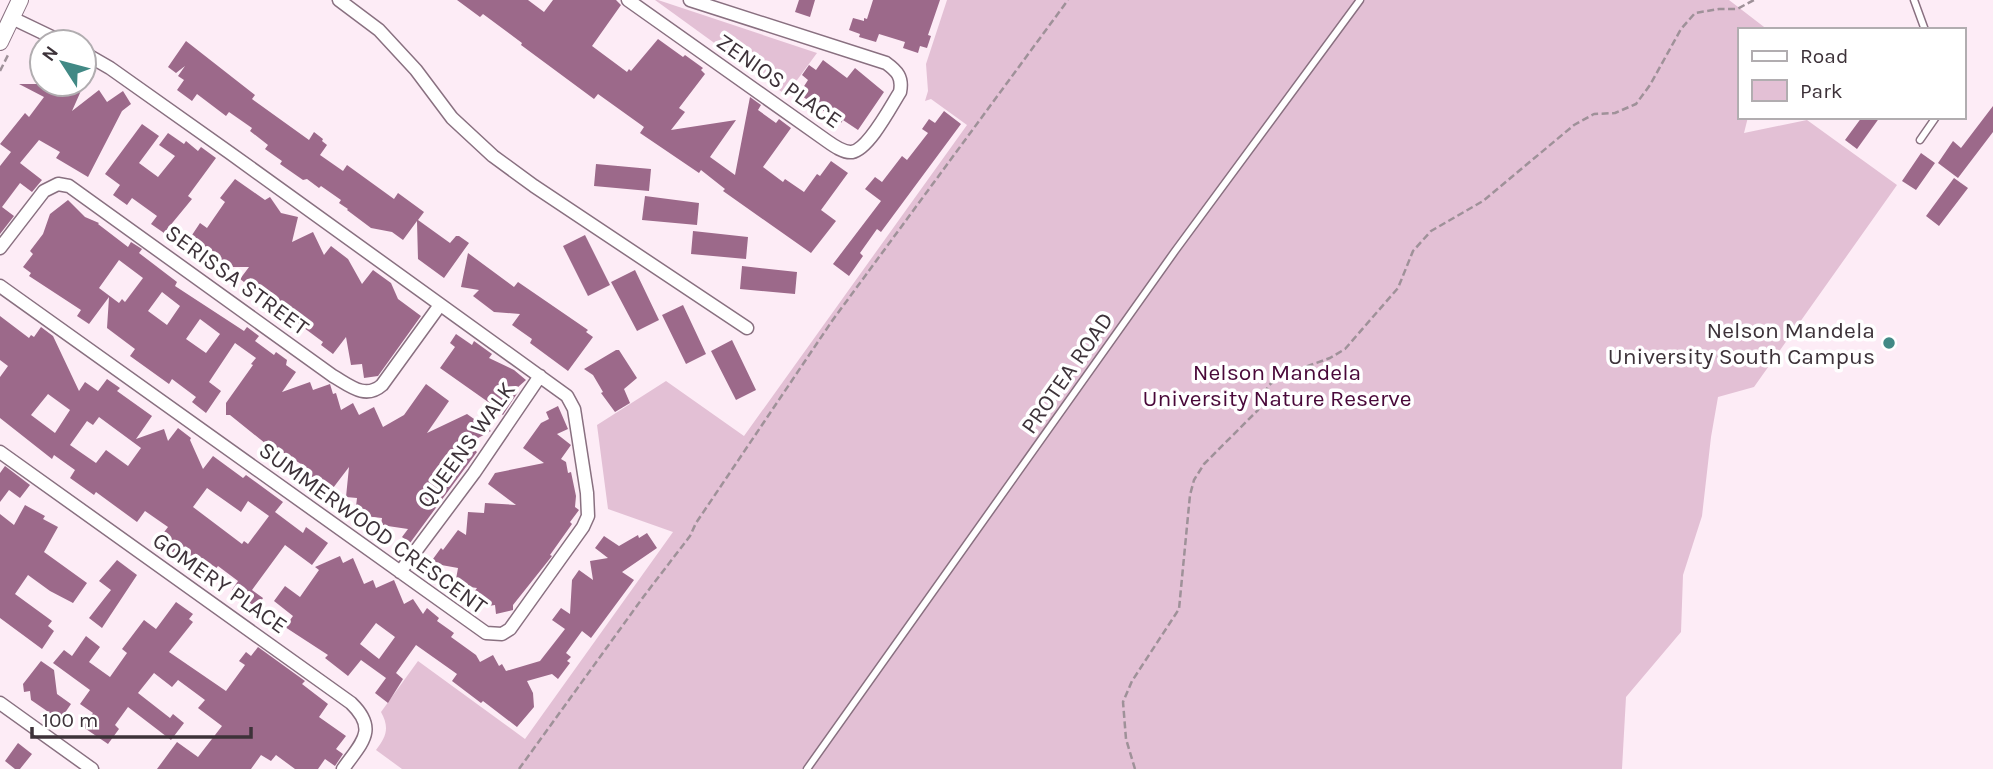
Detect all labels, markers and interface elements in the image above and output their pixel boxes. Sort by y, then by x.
north arrow [28,28,98,98]
street label: ZENIOS PLACE [711,28,847,134]
legend [1738,28,1965,119]
text: N [37,42,63,66]
text: Road [1800,44,1848,68]
text: Park [1800,79,1843,103]
street label: SERISSA STREET [160,219,314,341]
street label: PROTEA ROAD [1015,307,1119,439]
place label: Nelson Mandela University South Campus [1608,317,1875,370]
marker: Nelson Mandela University South Campus [1881,335,1897,351]
park label: Nelson Mandela University Nature Reserve [1142,359,1412,412]
street label: QUEENS WALK [411,377,521,513]
street label: SUMMERWOOD CRESCENT [254,436,493,620]
street label: GOMERY PLACE [148,527,292,639]
scale bar [32,696,250,740]
text: 100 m [42,708,99,732]

